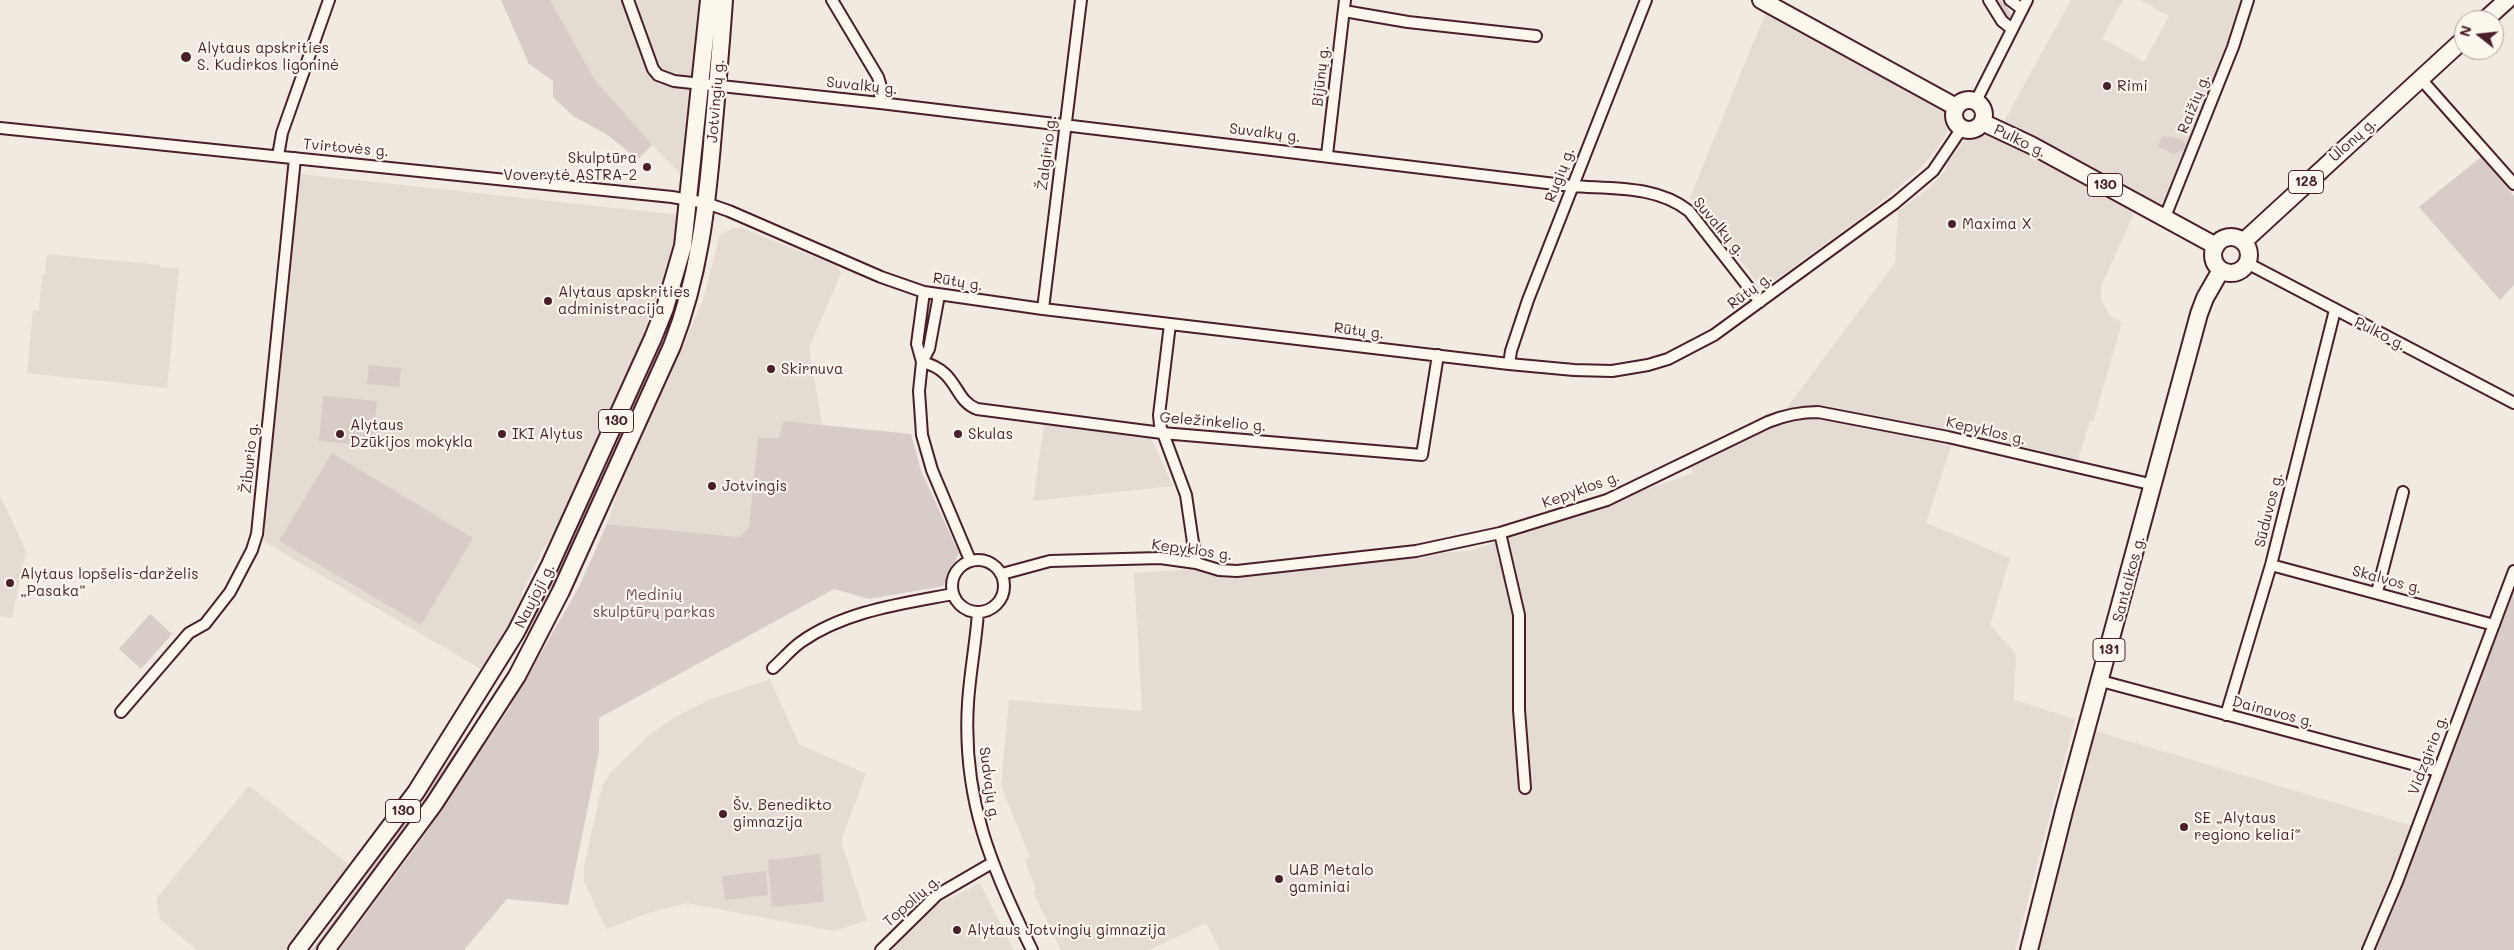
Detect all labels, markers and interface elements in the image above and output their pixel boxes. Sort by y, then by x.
north arrow [2454,10,2504,60]
text: N [2454,23,2476,39]
place label: Alytaus apskrities S. Kudirkos ligoninė [197,39,339,74]
street label: Bijūnų g. [1309,44,1333,108]
marker: Alytaus apskrities S. Kudirkos ligoninė [179,50,193,64]
street label: Jotvingių g. [703,58,729,144]
street label: Raižių g. [2174,72,2214,136]
street label: Suvalkų g. [825,73,899,99]
place label: Rimi [2117,77,2148,95]
marker: Rimi [2101,80,2113,92]
street label: Žalgirio g. [1033,114,1061,192]
street label: Ulonų g. [2326,114,2380,166]
street label: Suvalkų g. [1228,120,1302,146]
street label: Pulko g. [1991,121,2049,161]
street label: Tvirtovės g. [302,135,390,161]
street label: Rugių g. [1541,145,1579,205]
place label: Skulptūra Voverytė ASTRA-2 [503,149,637,184]
marker: Skulptūra Voverytė ASTRA-2 [641,161,653,173]
road number: 128 [2288,170,2324,193]
road number: 130 [2088,174,2122,196]
street label: Suvalkų g. [1689,194,1749,260]
place label: Maxima X [1962,215,2032,233]
marker: Maxima X [1946,218,1958,230]
street label: Rūtų g. [932,269,984,295]
street label: Rūtų g. [1724,269,1776,313]
place label: Alytaus apskrities administracija [558,283,690,318]
marker: Alytaus apskrities administracija [542,295,554,307]
street label: Pulko g. [2351,313,2409,355]
street label: Rūtų g. [1333,319,1385,343]
place label: Skirnuva [781,360,843,378]
marker: Skirnuva [765,363,777,375]
street label: Geležinkelio g. [1159,408,1267,436]
road number: 130 [598,410,634,432]
street label: Kepyklos g. [1944,413,2028,449]
place label: Alytaus Dzūkijos mokykla [350,416,473,451]
street label: Žiburio g. [237,422,263,494]
place label: IKI Alytus [512,425,583,443]
place label: Skulas [968,425,1013,443]
marker: Alytaus Dzūkijos mokykla [334,428,346,440]
marker: IKI Alytus [496,428,508,440]
marker: Skulas [952,428,964,440]
street label: Kepyklos g. [1540,468,1622,512]
street label: Sūduvos g. [2251,471,2287,549]
place label: Jotvingis [722,477,787,495]
marker: Jotvingis [706,480,718,492]
street label: Santaikos g. [2109,534,2149,624]
street label: Kepyklos g. [1150,535,1234,565]
street label: Naujoji g. [511,561,559,631]
street label: Skalvos g. [2350,562,2424,598]
place label: Alytaus lopšelis-darželis „Pasaka“ [20,565,199,600]
marker: Alytaus lopšelis-darželis „Pasaka“ [4,577,16,589]
park label: Medinių skulptūrų parkas [593,586,715,621]
road number: 131 [2093,638,2125,662]
street label: Dainavos g. [2230,692,2316,732]
street label: Vidzgirio g. [2404,712,2452,798]
street label: Sudvajų g. [975,746,1003,822]
place label: Šv. Benedikto gimnazija [733,796,831,831]
road number: 130 [386,799,420,822]
marker: Šv. Benedikto gimnazija [717,808,729,820]
place label: SE „Alytaus regiono keliai“ [2194,809,2301,844]
marker: SE „Alytaus regiono keliai“ [2178,821,2190,833]
place label: UAB Metalo gaminiai [1289,861,1373,896]
street label: Topolių g. [880,871,944,931]
marker: UAB Metalo gaminiai [1273,873,1285,885]
place label: Alytaus Jotvingių gimnazija [967,921,1166,939]
marker: Alytaus Jotvingių gimnazija [951,924,963,936]

